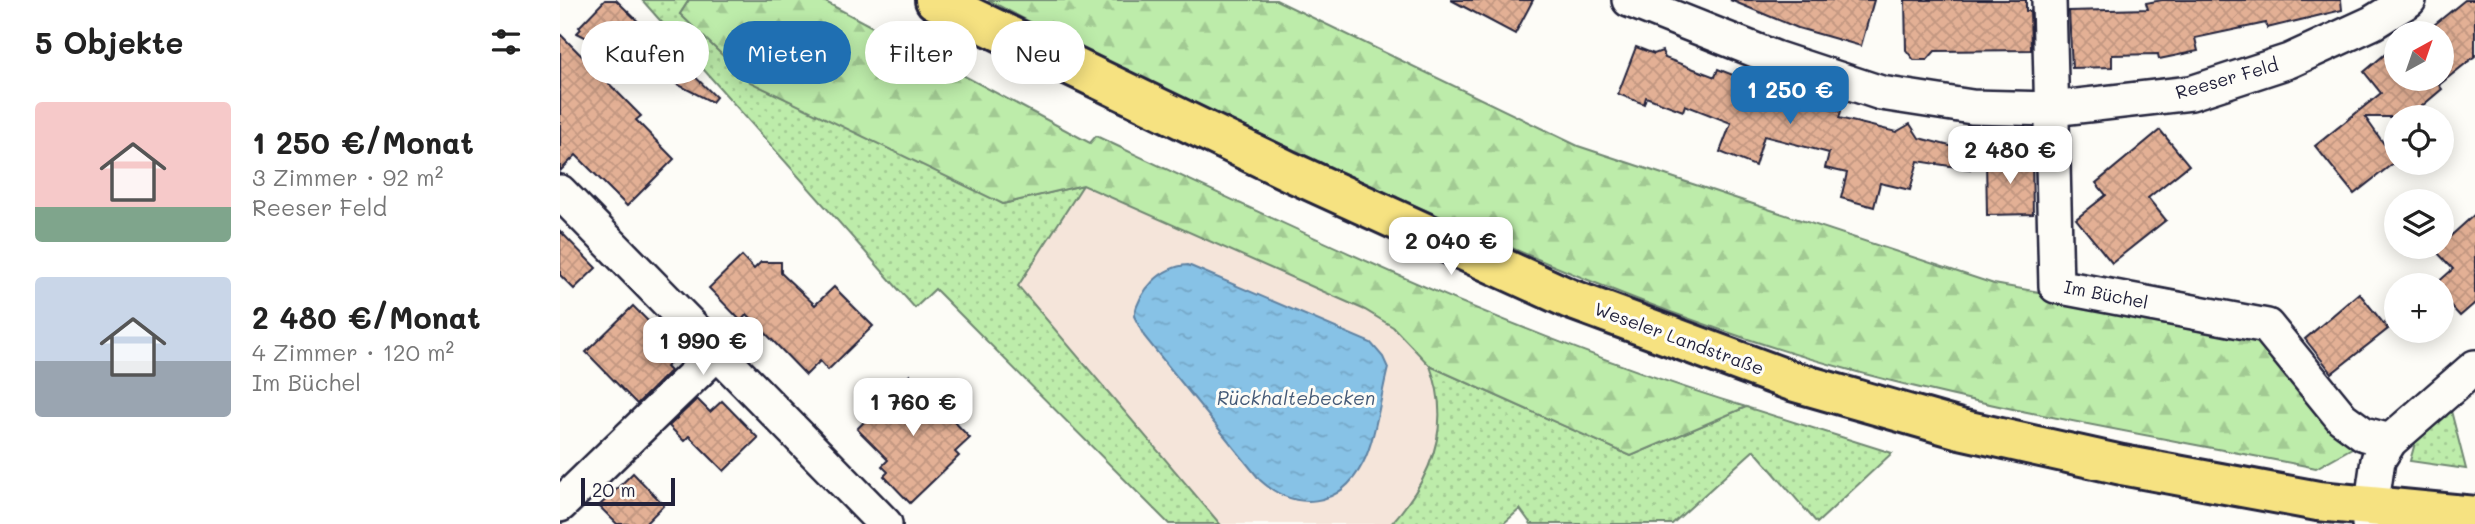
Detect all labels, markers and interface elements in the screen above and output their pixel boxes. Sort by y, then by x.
chip: Kaufen [581,21,709,84]
chip: Mieten [723,21,851,84]
chip: Filter [865,21,977,84]
chip: Neu [991,21,1085,84]
north arrow [2384,21,2454,91]
map controls [2384,21,2454,343]
text: 5 Objekte [35,22,183,62]
icon: filters [487,23,525,61]
street label: Reeser Feld [2173,52,2281,104]
pin: 1 250 € [1725,66,1855,126]
text: 1 250 € [1747,74,1833,104]
button: locate [2384,105,2454,175]
text: 1 250 €/Monat [252,122,474,162]
pin: 2 480 € [1945,127,2075,186]
icon: home [91,130,175,214]
text: 2 480 € [1964,134,2056,164]
text: 3 Zimmer · 92 m² [252,162,443,192]
button: layers [2384,189,2454,259]
text: Reeser Feld [252,192,387,222]
pin: 2 040 € [1386,218,1516,277]
text: 2 040 € [1405,225,1497,255]
button: + [2384,273,2454,343]
street label: Im Büchel [2062,274,2150,314]
street label: Weseler Landstraße [1591,296,1767,380]
text: 2 480 €/Monat [252,297,481,337]
icon: home [91,305,175,389]
pin: 1 990 € [638,318,768,377]
text: 1 990 € [659,325,747,355]
text: 4 Zimmer · 120 m² [252,337,454,367]
text: Im Büchel [252,367,361,397]
pin: 1 760 € [848,378,978,438]
water label: Rückhaltebecken [1217,385,1375,410]
text: 1 760 € [870,386,956,416]
scale bar [581,475,676,507]
text: 20 m [592,477,636,502]

